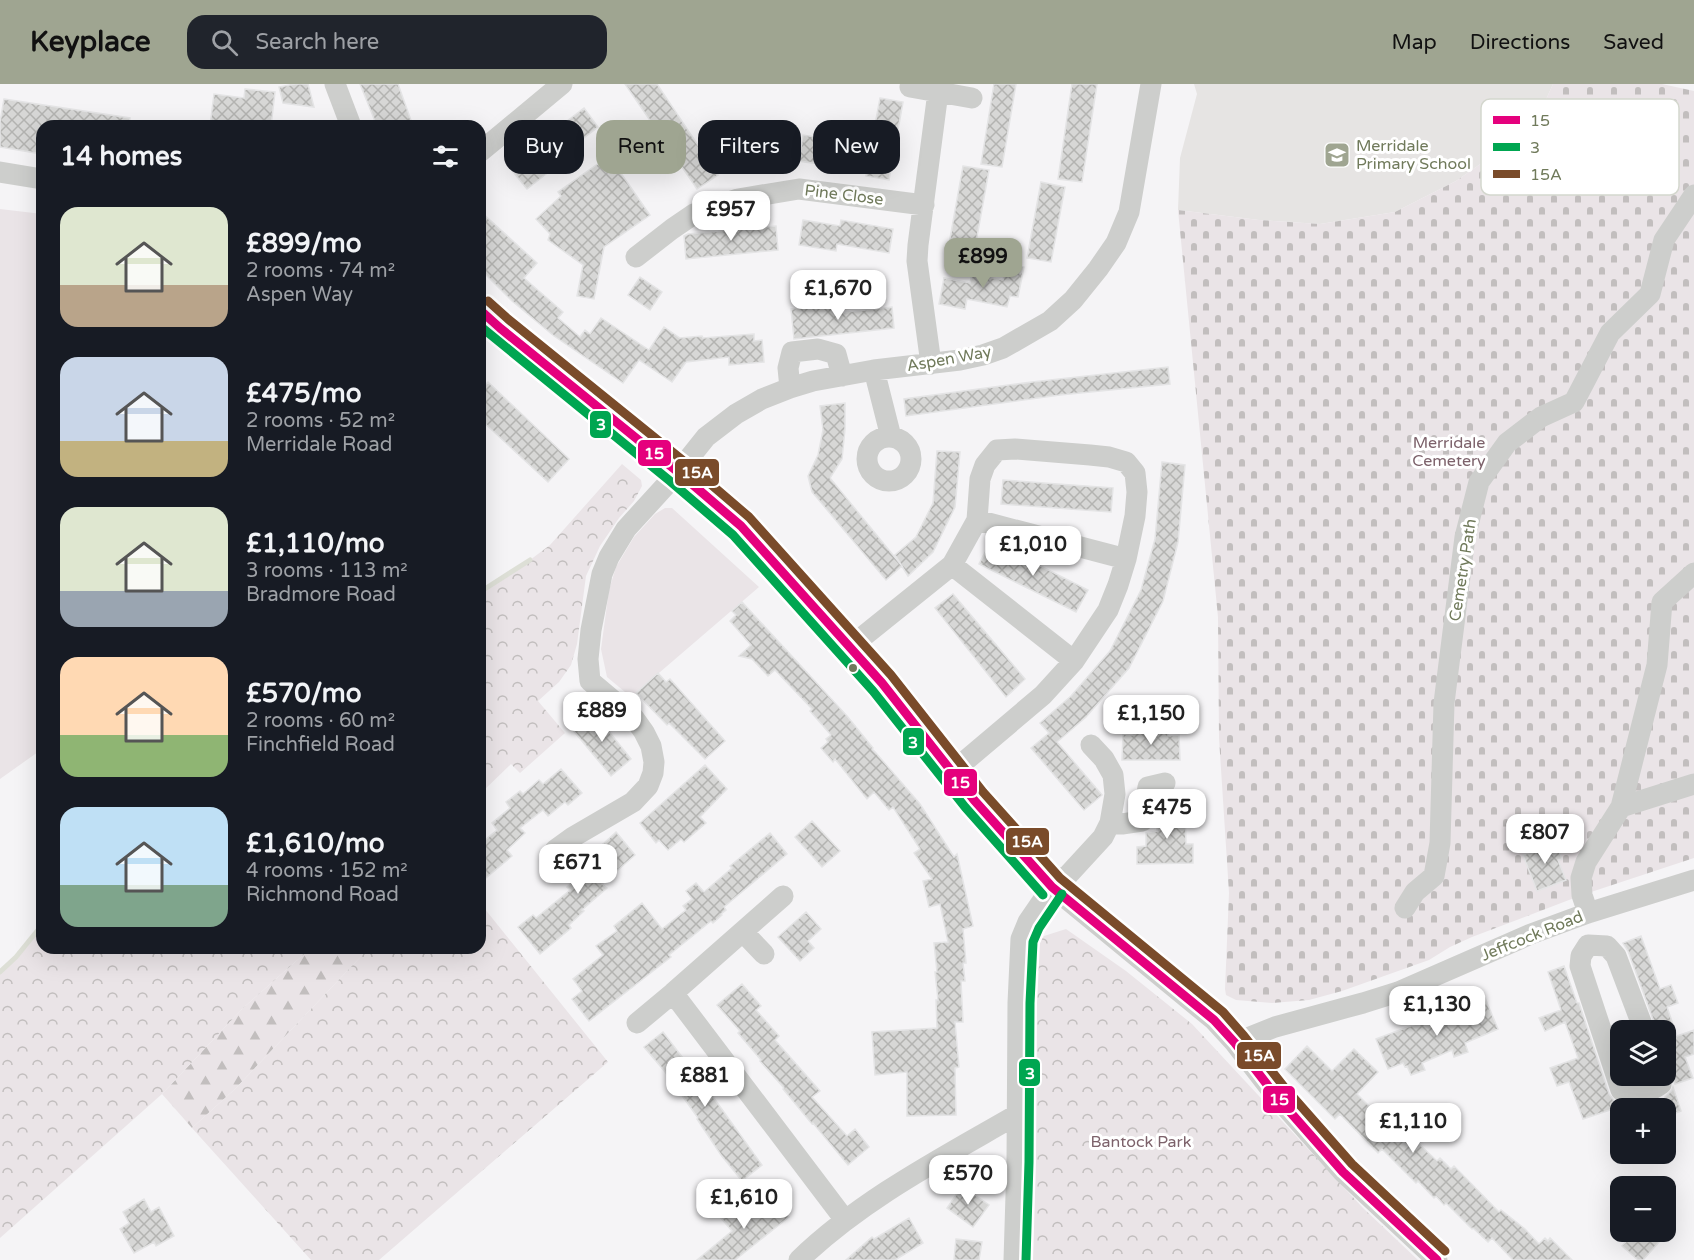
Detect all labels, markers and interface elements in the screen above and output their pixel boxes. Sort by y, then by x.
search box [187,15,607,69]
text: Keyplace [30,25,151,59]
icon: search [208,26,241,59]
text: Search here [256,29,379,55]
text: Map [1391,30,1437,55]
text: Directions [1470,30,1570,55]
text: Saved [1603,30,1664,55]
legend [1481,99,1679,195]
text: 15 [1530,111,1550,131]
chip: Buy [504,120,584,174]
chip: Rent [596,120,686,174]
chip: Filters [698,120,801,174]
chip: New [813,120,900,174]
place label: Merridale Primary School [1356,136,1471,174]
text: 3 [1530,138,1540,158]
icon: filters [429,140,462,173]
school or university icon: Merridale Primary School [1322,140,1352,170]
text: 14 homes [60,141,182,172]
text: 15A [1530,165,1562,185]
street label: Pine Close [804,180,884,210]
pin: £957 [695,191,767,242]
text: £957 [706,198,756,222]
text: £899/mo [246,228,362,259]
icon: home [108,231,180,303]
pin: £899 [947,238,1019,289]
text: £899 [958,245,1008,269]
text: 2 rooms · 74 m² [246,259,395,283]
pin: £1,670 [789,270,887,321]
text: £1,670 [804,277,872,301]
text: Aspen Way [246,283,353,307]
street label: Aspen Way [905,342,993,376]
text: £475/mo [246,378,362,409]
icon: home [108,381,180,453]
text: 2 rooms · 52 m² [246,409,395,433]
line badge: 3 [589,410,612,439]
text: 3 [596,415,606,435]
text: Merridale Road [246,433,392,457]
park label: Merridale Cemetery [1412,433,1486,471]
line badge: 15 [637,439,672,467]
text: 15 [644,444,664,464]
line badge: 15A [674,458,720,487]
text: 15A [681,463,713,483]
street label: Cemetry Path [1445,517,1481,623]
pin: £1,010 [984,526,1082,577]
text: £1,110/mo [246,528,385,559]
icon: home [108,531,180,603]
text: £1,010 [999,533,1067,557]
text: 3 rooms · 113 m² [246,559,408,583]
text: Bradmore Road [246,583,396,607]
unlabelled marker [847,662,859,674]
text: £570/mo [246,678,362,709]
icon: home [108,681,180,753]
pin: £889 [566,692,638,743]
pin: £1,150 [1102,695,1200,746]
text: £889 [577,699,627,723]
text: £1,150 [1117,702,1185,726]
text: 2 rooms · 60 m² [246,709,395,733]
line badge: 3 [902,727,925,756]
text: Finchfield Road [246,733,395,757]
text: 3 [908,733,918,753]
line badge: 15 [943,768,978,797]
text: 15 [950,773,970,793]
pin: £475 [1131,789,1203,840]
text: £475 [1142,796,1192,820]
pin: £807 [1509,814,1581,865]
text: £807 [1520,821,1570,845]
line badge: 15A [1005,827,1050,856]
text: £1,610/mo [246,828,385,859]
icon: home [108,831,180,903]
text: 15A [1011,832,1043,852]
pin: £671 [542,844,614,895]
text: £671 [553,851,603,875]
text: 4 rooms · 152 m² [246,859,408,883]
text: Richmond Road [246,883,399,907]
street label: Jeffcock Road [1478,906,1586,966]
pin: £1,130 [1388,986,1486,1037]
text: £1,130 [1403,993,1471,1017]
map controls [1610,1020,1676,1242]
button: layers [1610,1020,1676,1086]
line badge: 15A [1236,1041,1282,1070]
text: 15A [1243,1046,1275,1066]
pin: £881 [669,1057,741,1108]
line badge: 3 [1018,1058,1041,1087]
text: £881 [680,1064,730,1088]
text: 3 [1025,1064,1035,1084]
line badge: 15 [1262,1085,1296,1114]
text: 15 [1269,1090,1289,1110]
button: + [1610,1098,1676,1164]
pin: £1,110 [1364,1103,1462,1154]
text: £1,110 [1379,1110,1447,1134]
park label: Bantock Park [1091,1132,1192,1152]
pin: £570 [932,1155,1004,1206]
text: £570 [943,1162,993,1186]
button: − [1610,1176,1676,1242]
pin: £1,610 [695,1179,793,1230]
text: £1,610 [710,1186,778,1210]

